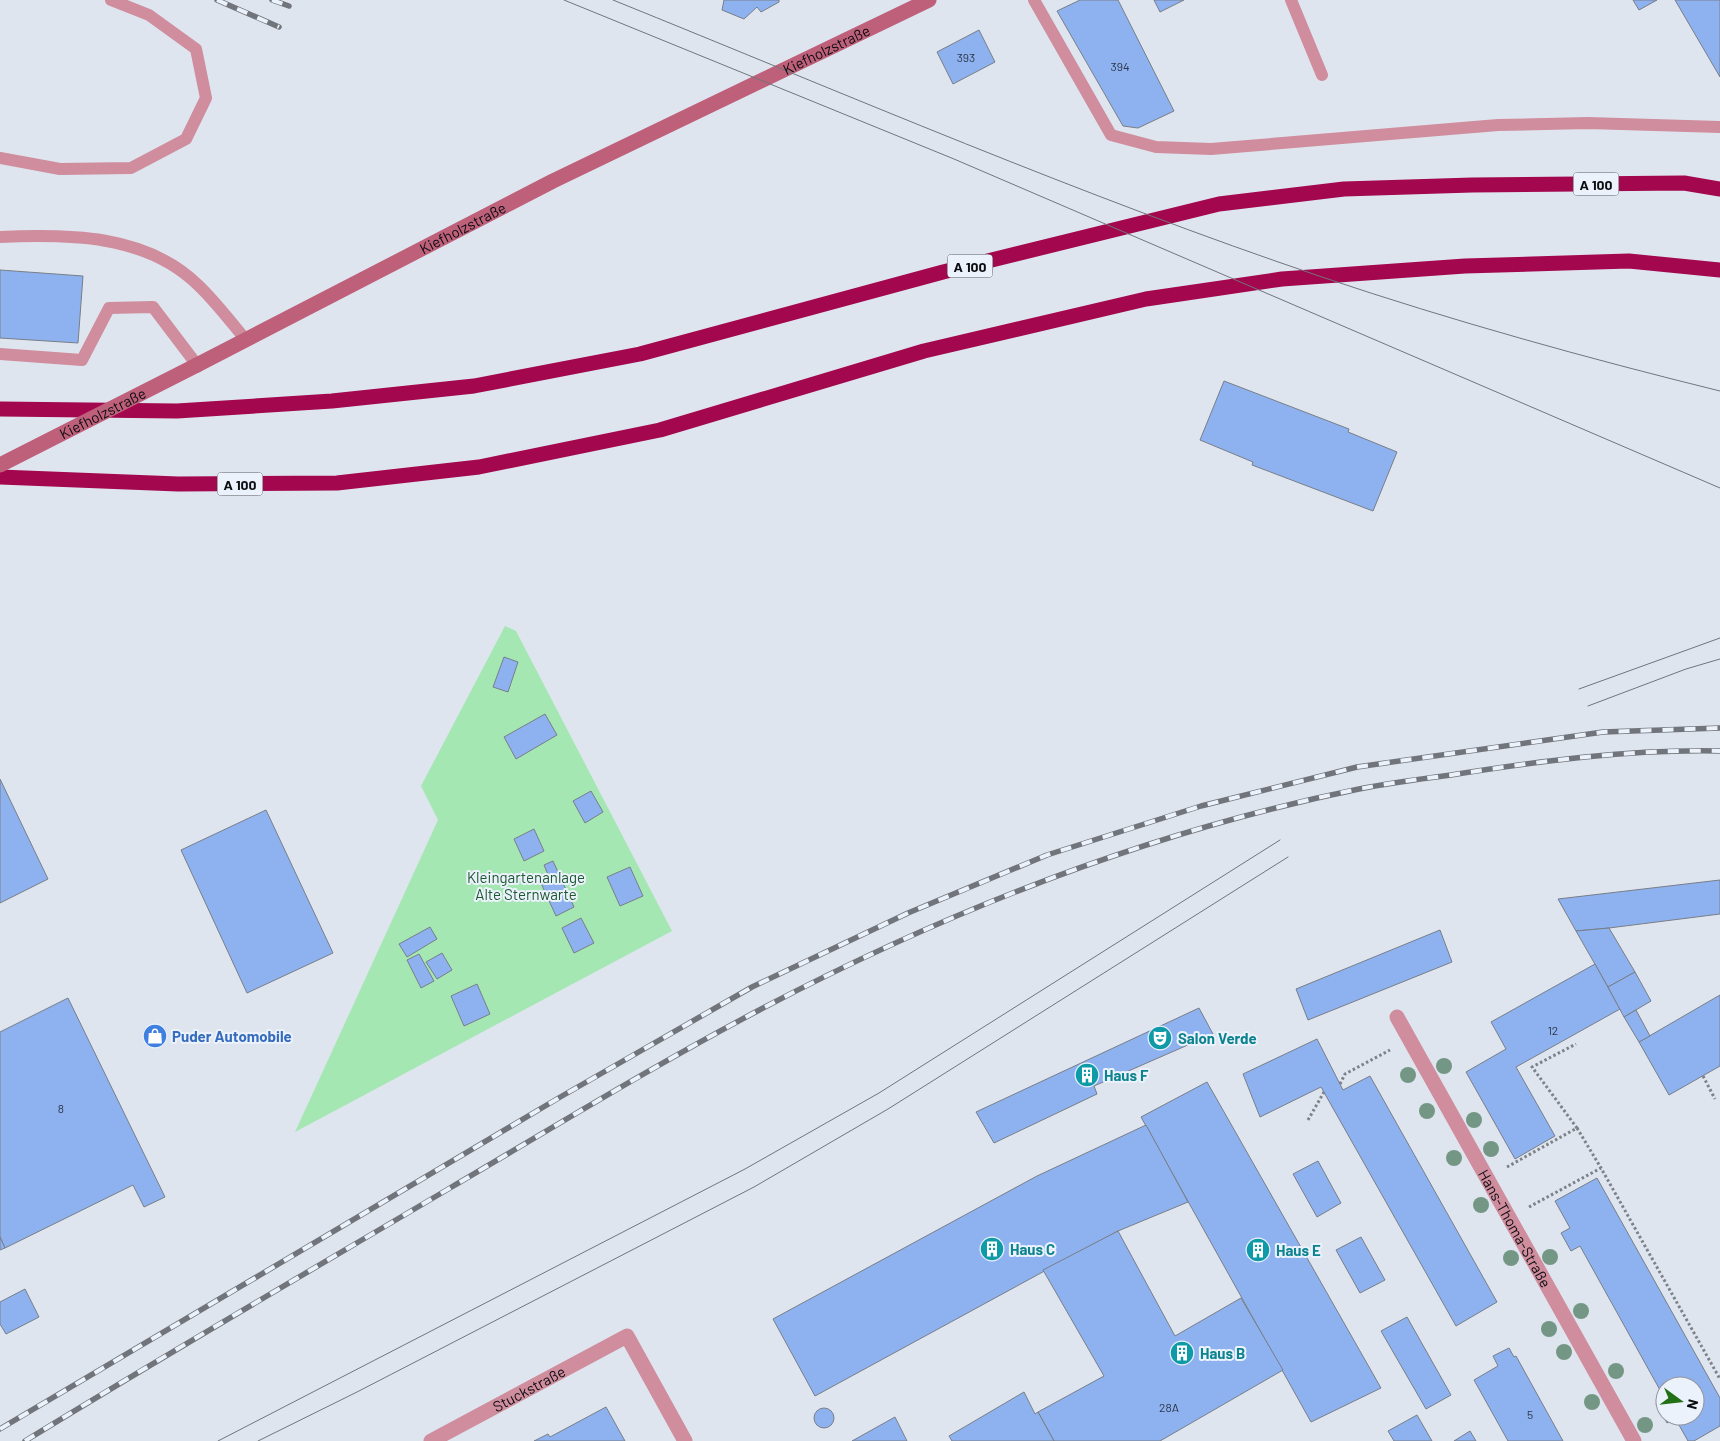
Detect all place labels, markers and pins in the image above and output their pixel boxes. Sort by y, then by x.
shop icon: Puder Automobile [142,1023,168,1049]
theatre icon: Salon Verde [1147,1025,1173,1051]
place label: Puder Automobile [172,1027,292,1045]
place label: Salon Verde [1178,1029,1257,1047]
building icon: Haus F [1074,1062,1100,1088]
place label: Haus F [1104,1066,1149,1084]
building icon: Haus C [979,1236,1005,1262]
building icon: Haus E [1245,1237,1271,1263]
place label: Haus C [1010,1240,1055,1258]
place label: Haus E [1276,1241,1321,1259]
building icon: Haus B [1169,1340,1195,1366]
place label: Haus B [1200,1344,1245,1362]

